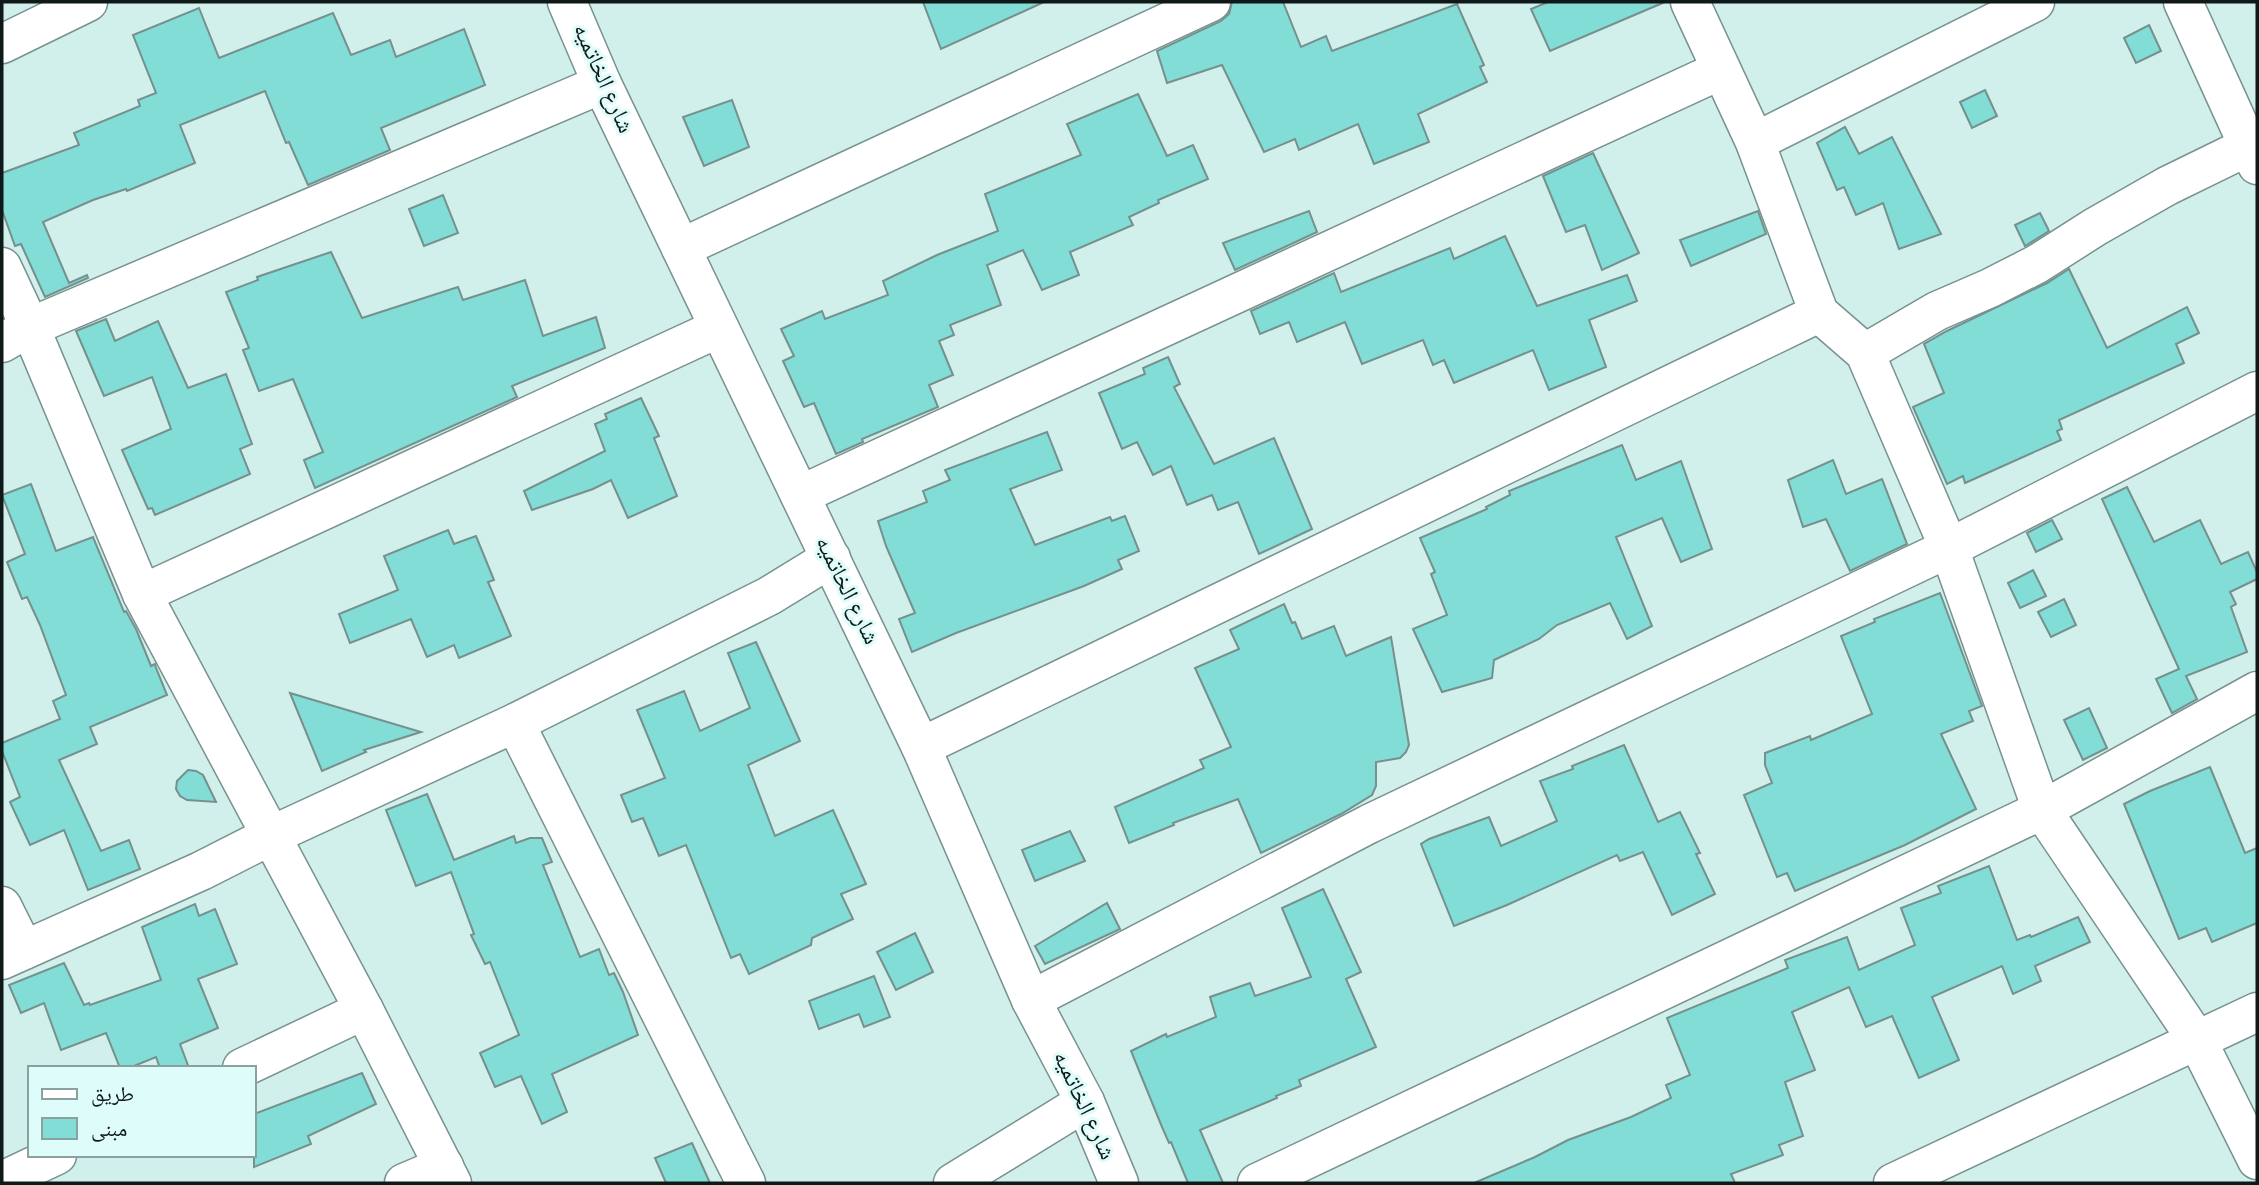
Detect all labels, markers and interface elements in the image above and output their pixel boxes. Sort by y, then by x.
street label: شارع الخاتميه [565,20,639,138]
street label: شارع الخاتميه [807,532,885,650]
street label: شارع الخاتميه [1045,1047,1121,1165]
legend [28,1066,256,1157]
text: طريق [91,1082,134,1109]
text: مبنى [91,1117,127,1144]

